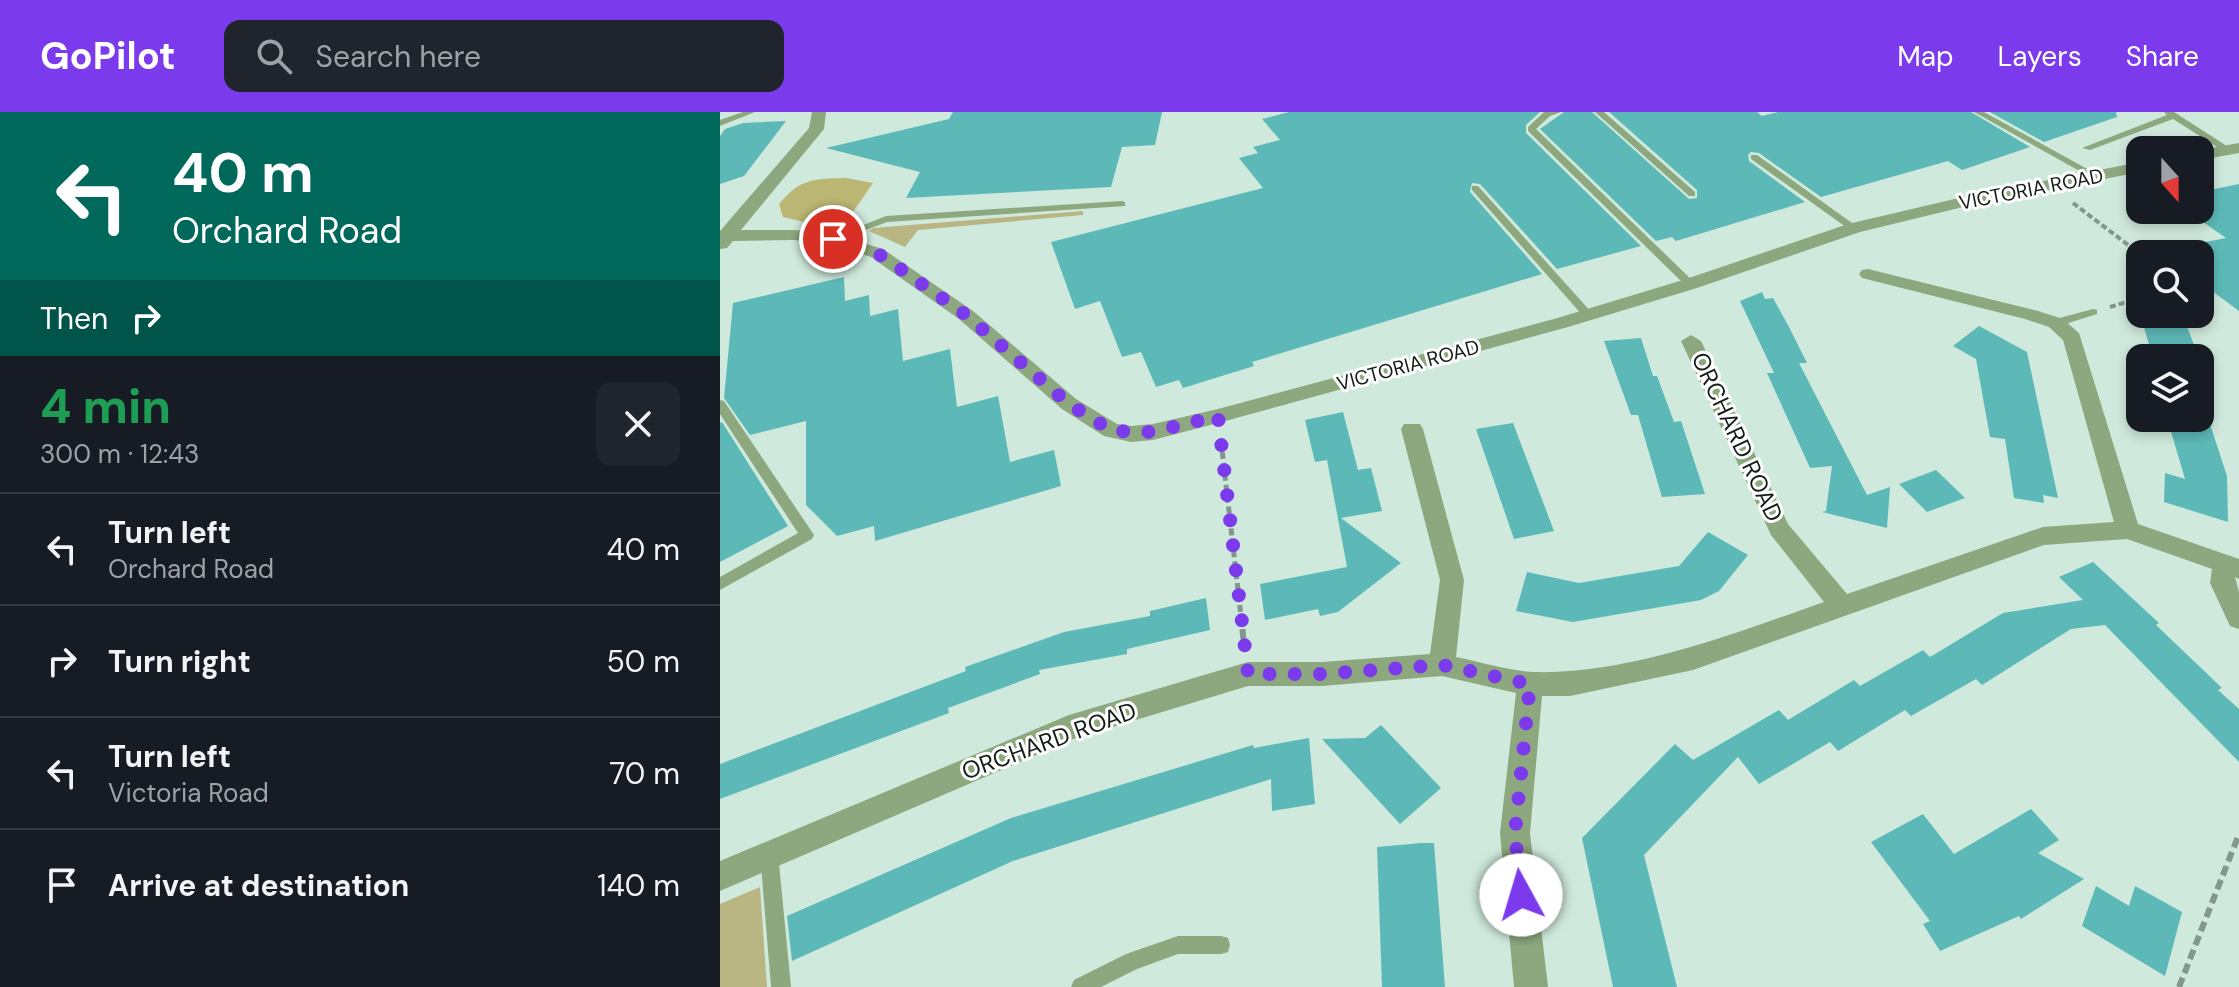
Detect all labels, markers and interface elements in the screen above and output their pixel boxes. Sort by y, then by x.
search box [224,20,784,92]
text: GoPilot [40,31,176,81]
icon: search [252,34,296,78]
text: Search here [316,37,481,76]
text: Map [1897,38,1954,75]
text: Layers [1998,38,2082,75]
text: Share [2126,38,2199,75]
text: 40 m [172,136,314,209]
north arrow [2126,136,2214,224]
map controls [2126,136,2214,432]
icon: left [40,144,144,248]
street label: VICTORIA ROAD [1957,162,2105,216]
pin [799,205,867,273]
text: Orchard Road [172,207,402,254]
icon: arrive [811,217,855,261]
button: search [2126,240,2214,328]
icon: right [124,296,168,340]
text: Then [40,299,108,338]
street label: VICTORIA ROAD [1334,333,1482,397]
button: layers [2126,344,2214,432]
street label: ORCHARD ROAD [1685,347,1790,527]
text: 4 min [40,375,171,438]
button: close [596,382,680,466]
text: 300 m · 12:43 [40,437,199,471]
text: Turn left [108,513,231,552]
icon: left [40,527,84,571]
text: 40 m [607,530,680,569]
text: Orchard Road [108,552,274,586]
icon: right [40,639,84,683]
text: Turn right [108,642,251,681]
text: 50 m [606,642,680,681]
street label: ORCHARD ROAD [957,695,1140,786]
text: Turn left [108,737,231,776]
icon: left [40,751,84,795]
text: 70 m [609,754,680,793]
text: Victoria Road [108,776,269,810]
position arrow [1479,853,1563,937]
icon: arrive [40,863,84,907]
text: Arrive at destination [108,866,409,905]
text: 140 m [597,866,680,905]

